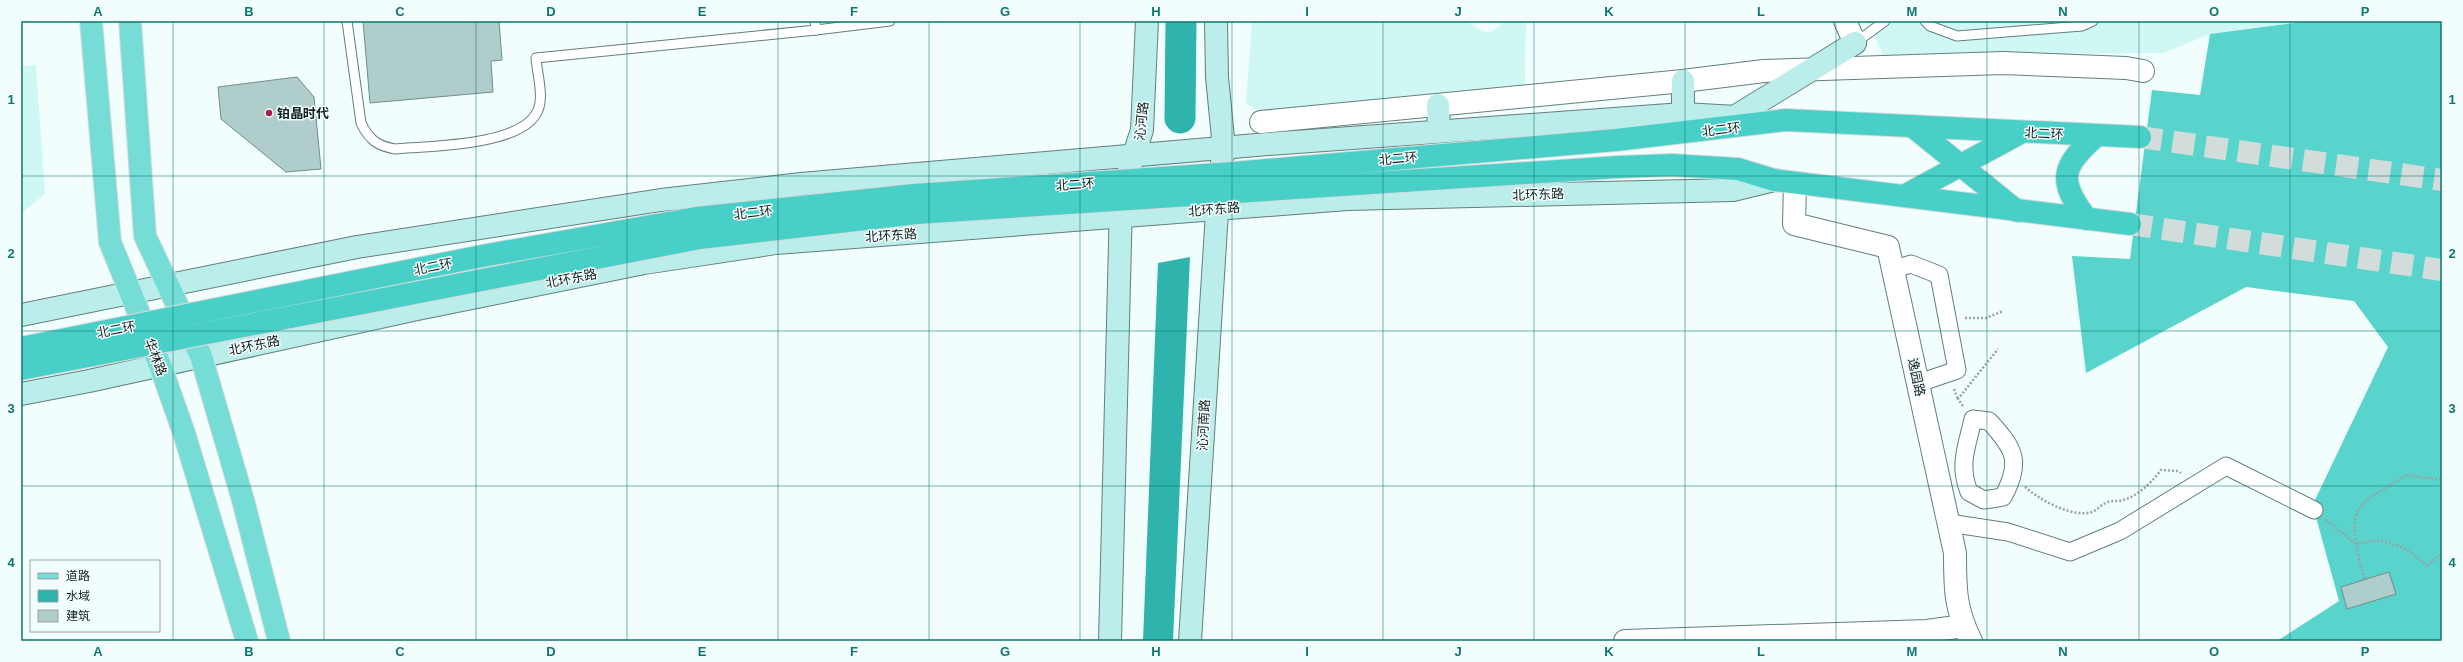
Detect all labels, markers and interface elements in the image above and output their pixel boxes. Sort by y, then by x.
text: A [93,4,103,19]
text: B [244,4,254,19]
text: C [395,4,405,19]
text: D [546,4,556,19]
text: E [698,4,707,19]
text: F [850,4,858,19]
text: G [1000,4,1010,19]
text: H [1151,4,1161,19]
text: I [1305,4,1309,19]
text: J [1454,4,1462,19]
text: K [1604,4,1614,19]
text: L [1757,4,1765,19]
text: M [1907,4,1917,19]
text: N [2058,4,2068,19]
text: O [2209,4,2219,19]
text: P [2361,4,2370,19]
text: 1 [7,92,15,107]
text: 1 [2448,92,2456,107]
street label: 沁河路 [1132,101,1151,141]
place label: 铂晶时代 [277,106,329,121]
marker: 铂晶时代 [264,108,274,118]
street label: 北二环 [1701,120,1741,139]
street label: 北二环 [2024,125,2064,142]
street label: 北二环 [1378,149,1418,168]
street label: 北二环 [1055,176,1095,193]
street label: 北环东路 [1512,186,1564,203]
street label: 北环东路 [1187,200,1241,219]
street label: 北二环 [733,203,773,222]
street label: 北环东路 [865,226,918,245]
text: 2 [7,246,15,261]
text: 2 [2448,246,2456,261]
street label: 北二环 [413,255,454,278]
street label: 北环东路 [544,266,598,291]
street label: 北二环 [96,318,137,341]
street label: 北环东路 [227,333,281,358]
street label: 华林路 [142,336,170,378]
street label: 逸园路 [1905,356,1928,398]
street label: 沁河南路 [1195,399,1212,451]
text: 3 [7,401,15,416]
text: 3 [2448,401,2456,416]
text: 4 [7,555,15,570]
text: 4 [2448,555,2456,570]
legend [30,560,160,632]
text: 道路 [66,569,90,583]
text: 水域 [66,589,90,603]
text: 建筑 [66,609,90,623]
text: A [93,644,103,659]
text: B [244,644,254,659]
text: C [395,644,405,659]
text: D [546,644,556,659]
text: E [698,644,707,659]
text: F [850,644,858,659]
text: G [1000,644,1010,659]
text: H [1151,644,1161,659]
text: I [1305,644,1309,659]
text: J [1454,644,1462,659]
text: K [1604,644,1614,659]
text: L [1757,644,1765,659]
text: M [1907,644,1917,659]
text: N [2058,644,2068,659]
text: O [2209,644,2219,659]
text: P [2361,644,2370,659]

